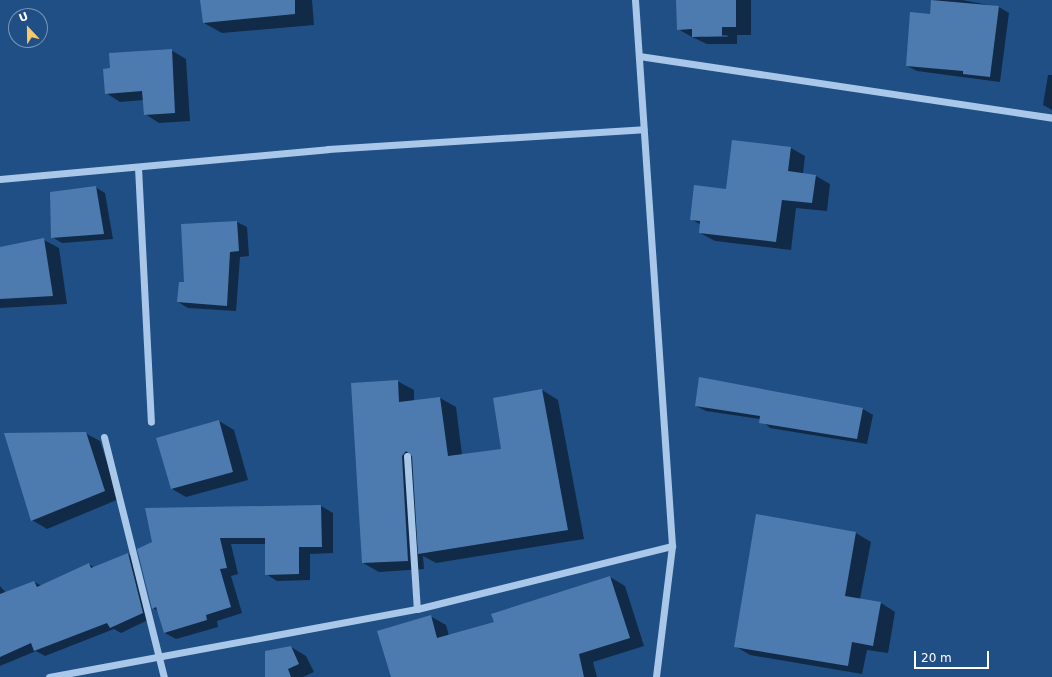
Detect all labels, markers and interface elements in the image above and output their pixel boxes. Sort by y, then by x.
north arrow [8,8,48,48]
text: U [17,10,30,25]
scale bar [916,643,991,669]
text: 20 m [921,651,952,665]

